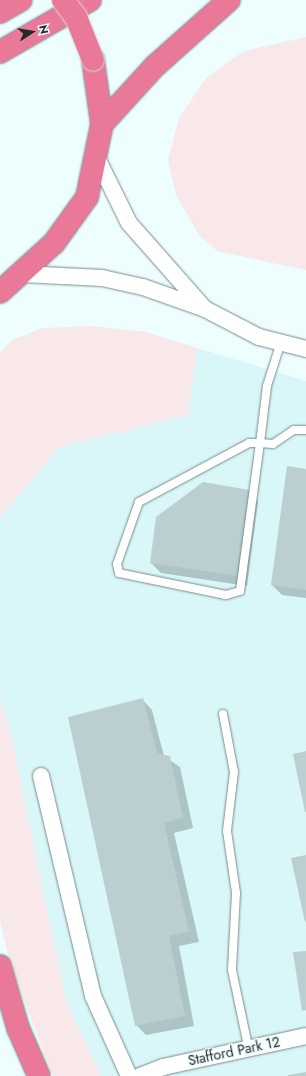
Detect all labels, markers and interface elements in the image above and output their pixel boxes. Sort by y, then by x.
north arrow [12,12,52,52]
text: N [35,24,52,35]
street label: Stafford Park 12 [186,1033,282,1069]

